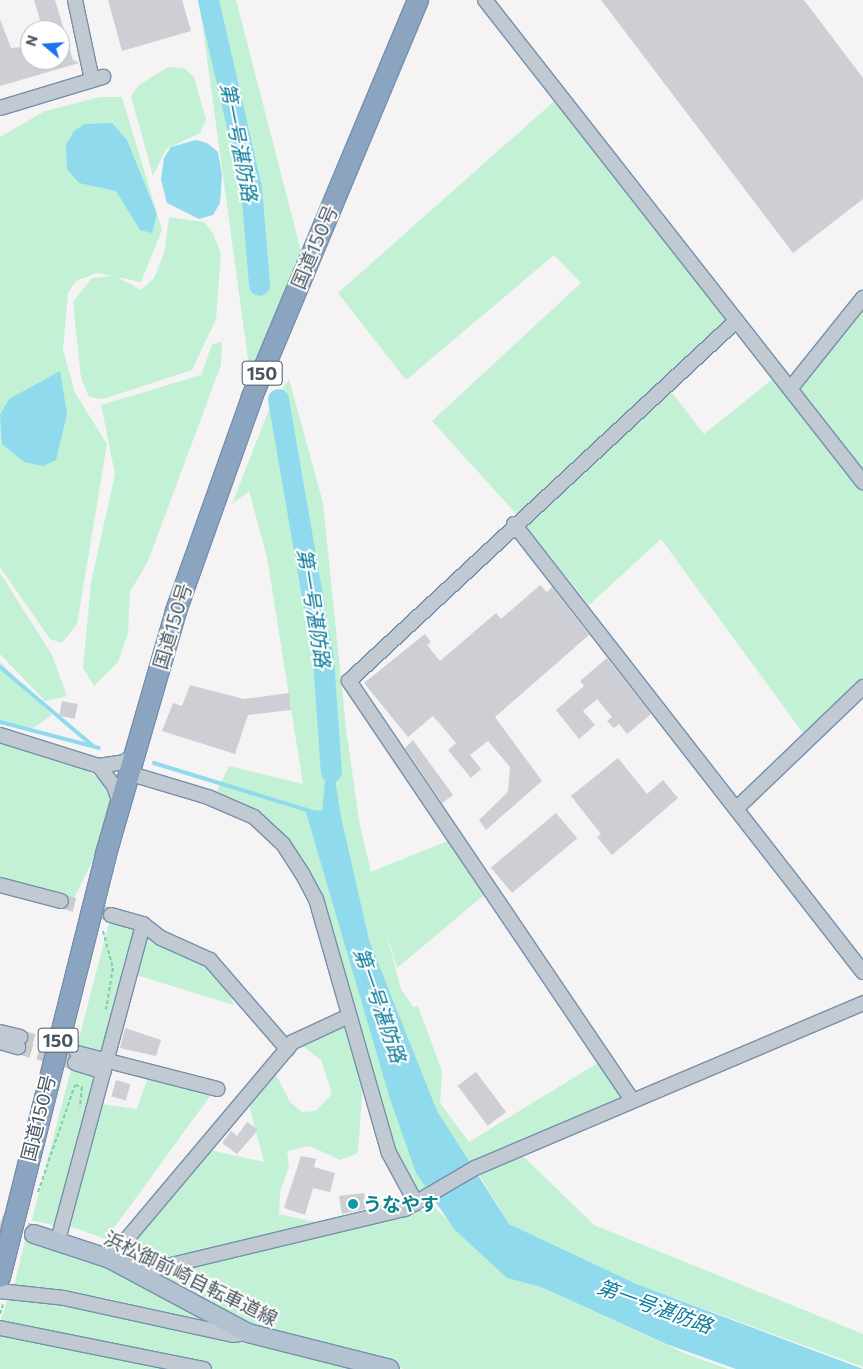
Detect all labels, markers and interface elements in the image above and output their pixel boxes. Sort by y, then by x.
north arrow [20,20,70,70]
text: N [22,33,41,48]
water label: 第一号湛防路 [216,81,262,203]
street label: 国道150号 [286,202,342,292]
road number: 150 [241,358,283,388]
water label: 第一号湛防路 [293,547,335,669]
street label: 国道150号 [148,580,196,672]
water label: 第一号湛防路 [349,944,411,1066]
road number: 150 [37,1024,79,1056]
street label: 国道150号 [16,1072,60,1164]
place label: うなやす [363,1193,439,1215]
marker: うなやす [347,1198,359,1210]
street label: 浜松御前崎自転車道線 [101,1226,281,1330]
water label: 第一号湛防路 [595,1274,715,1338]

